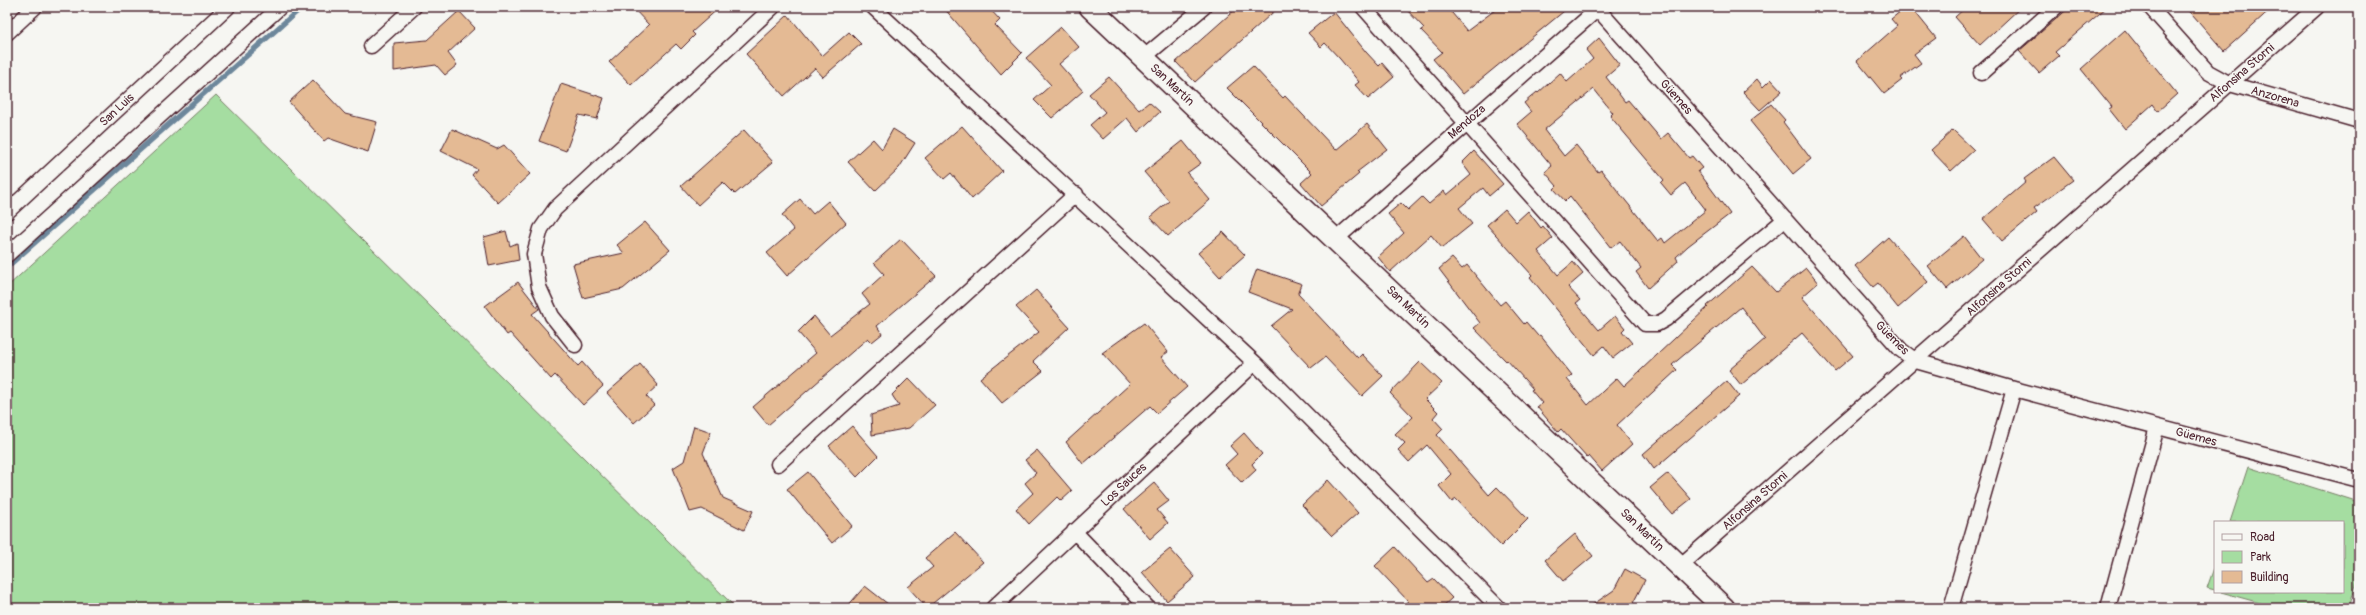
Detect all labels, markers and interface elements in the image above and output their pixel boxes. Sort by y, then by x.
street label: Alfonsina Storni [2206,41,2278,105]
street label: San Martín [1147,61,1197,109]
street label: Güemes [1656,76,1696,118]
street label: Anzorena [2249,83,2301,111]
street label: San Luis [97,90,138,130]
street label: Mendoza [1445,101,1489,142]
street label: Alfonsina Storni [1963,255,2035,319]
street label: San Martín [1383,282,1433,332]
street label: Güemes [1872,318,1913,359]
street label: Güemes [2174,424,2219,450]
street label: Los Sauces [1098,460,1150,510]
street label: Alfonsina Storni [1719,469,1791,533]
street label: San Martín [1617,505,1667,555]
legend [2214,521,2344,593]
text: Road [2250,530,2275,545]
text: Park [2250,550,2271,565]
text: Building [2250,570,2289,585]

